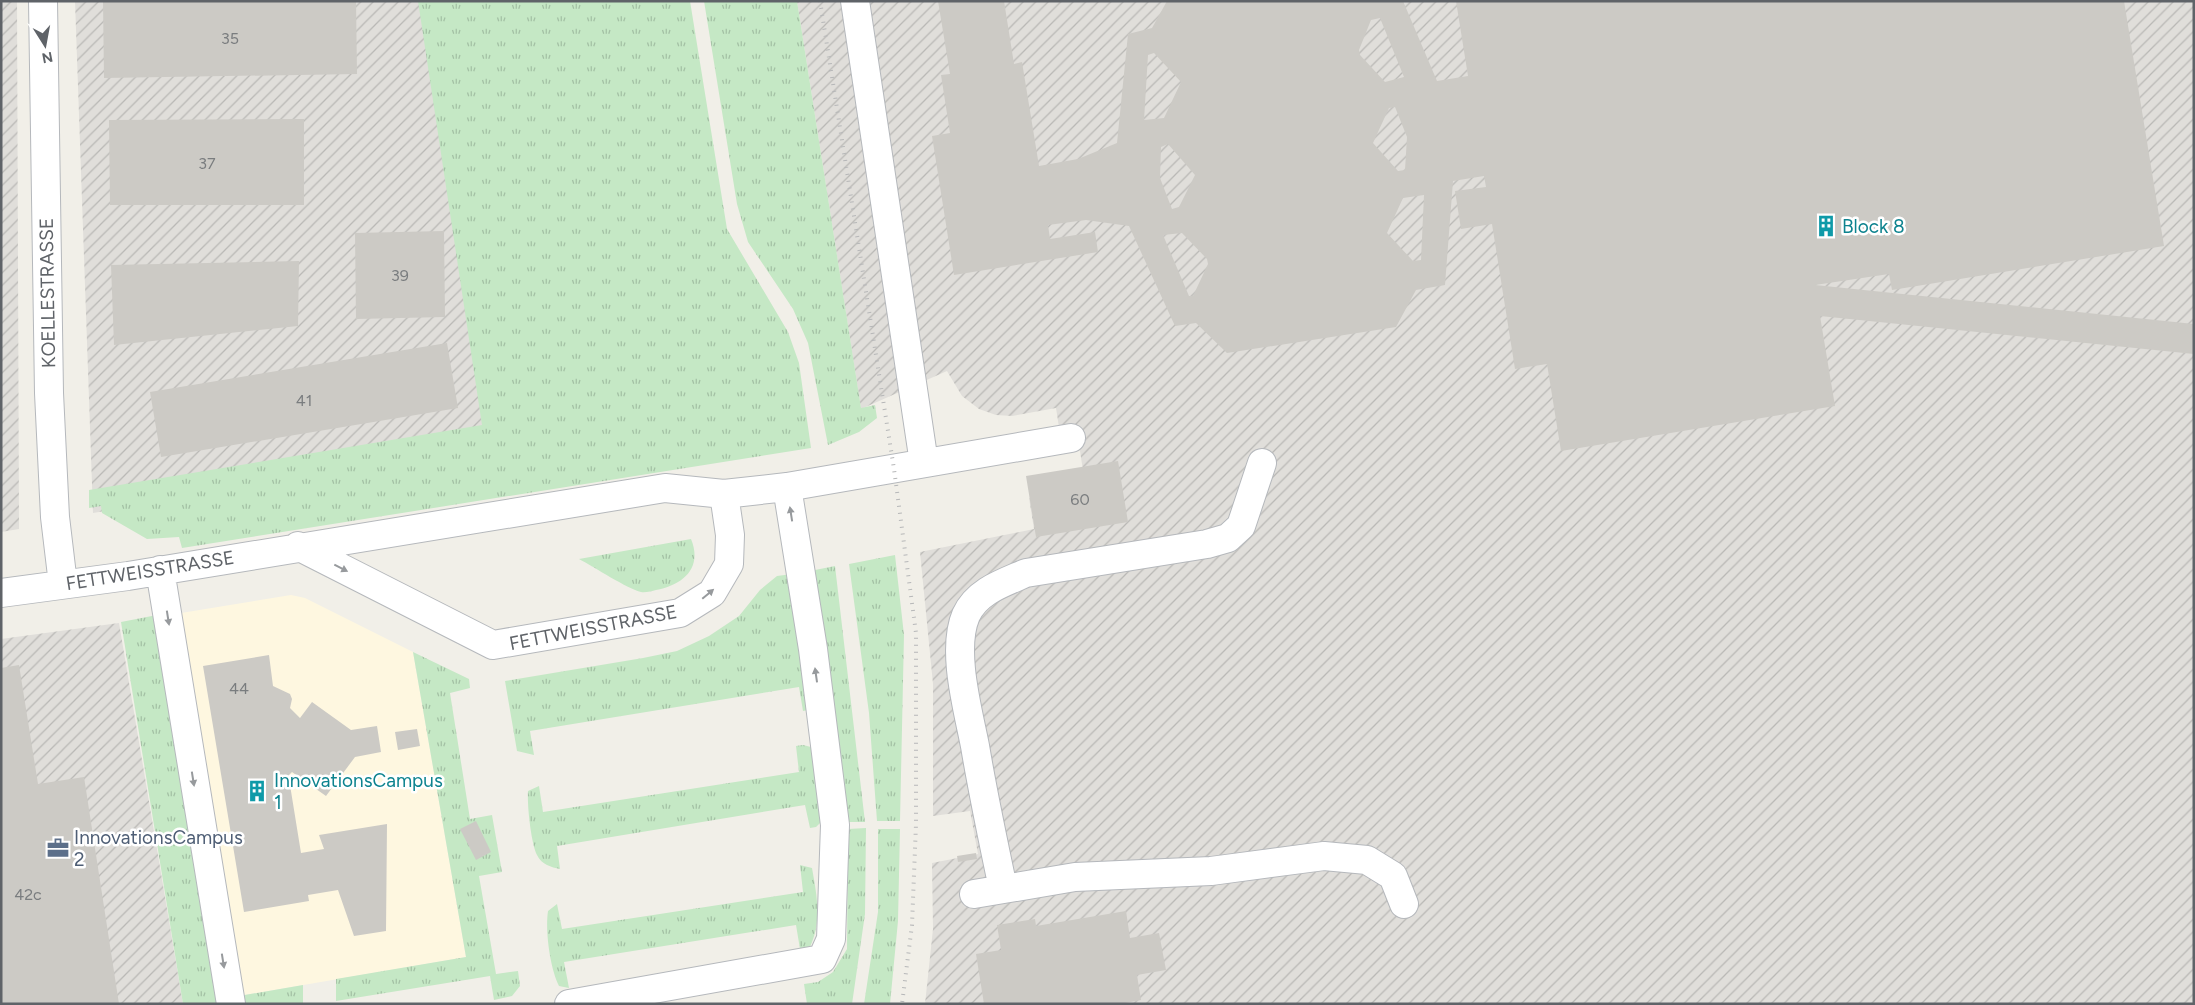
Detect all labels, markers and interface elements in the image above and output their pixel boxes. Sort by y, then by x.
north arrow [20,20,70,70]
house number: 35 [221,29,239,48]
text: N [40,48,54,67]
house number: 37 [198,154,216,173]
building icon: Block 8 [1813,213,1839,239]
place label: Block 8 [1842,215,1905,238]
street label: KOELLESTRASSE [35,218,60,368]
house number: 39 [391,266,409,285]
house number: 41 [296,391,312,410]
house number: 60 [1070,490,1090,509]
one-way arrow [787,506,795,522]
street label: FETTWEISSTRASSE [64,546,236,595]
one-way arrow [334,564,349,573]
one-way arrow [702,589,715,600]
street label: FETTWEISSTRASSE [507,600,679,655]
one-way arrow [164,611,172,627]
one-way arrow [812,666,820,682]
house number: 44 [229,679,249,698]
place label: InnovationsCampus 1 [274,769,443,814]
one-way arrow [190,771,198,787]
building icon: InnovationsCampus 1 [244,778,270,804]
place label: InnovationsCampus 2 [74,826,243,871]
office icon: InnovationsCampus 2 [45,835,71,861]
house number: 42c [14,885,42,904]
one-way arrow [219,953,227,969]

